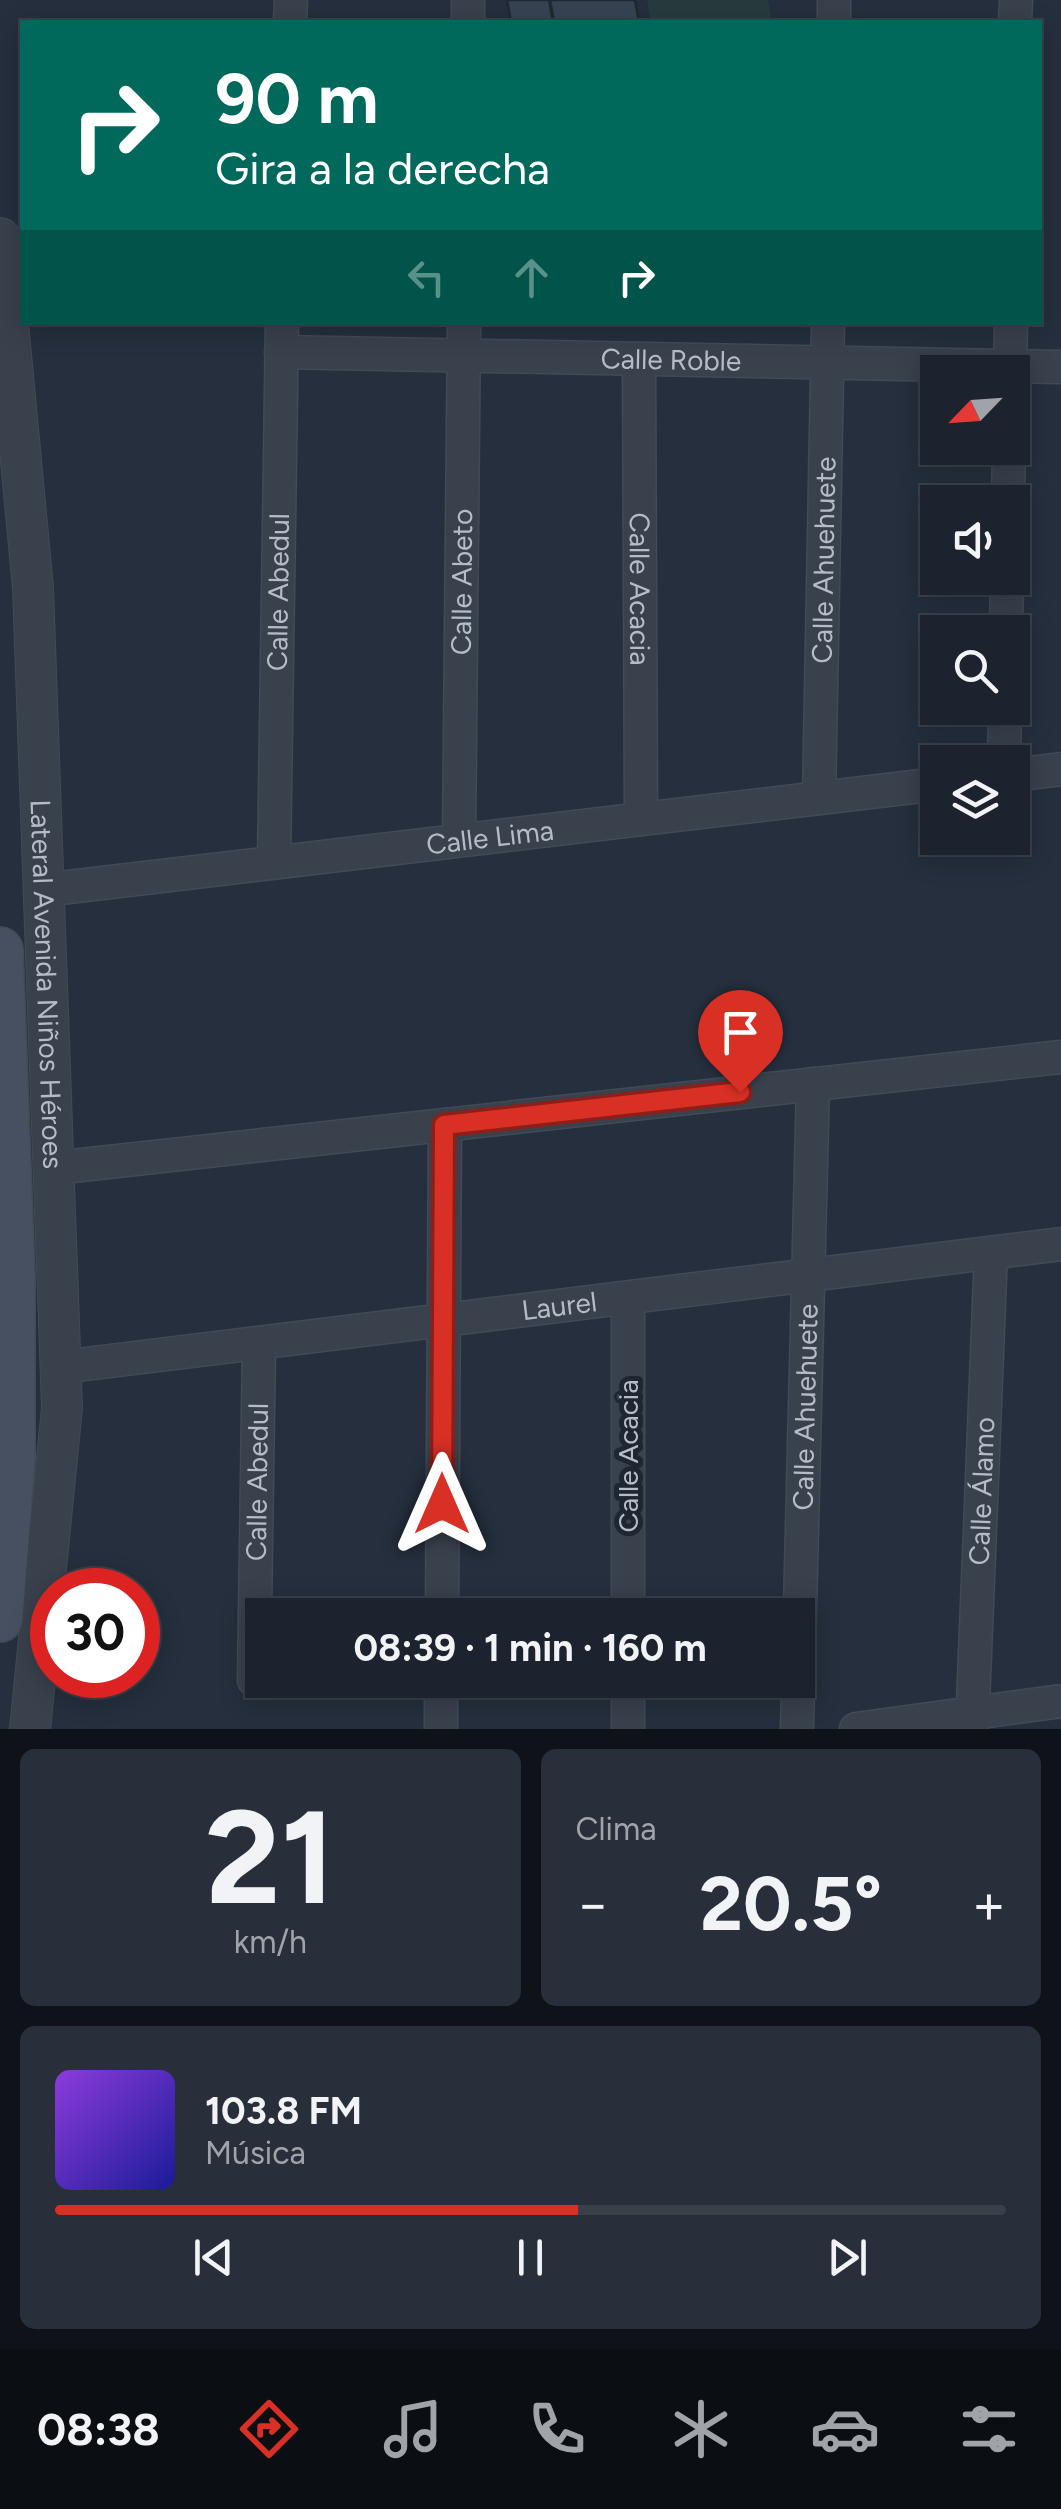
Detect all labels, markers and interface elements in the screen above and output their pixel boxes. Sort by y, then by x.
text: 90 m [215,56,379,141]
icon: right [50,60,180,190]
text: Gira a la derecha [215,141,550,195]
icon: left [399,250,454,305]
icon: ahead [504,250,559,305]
icon: right [609,250,664,305]
street label: Calle Roble [600,341,742,378]
north arrow [920,355,1030,465]
map controls [920,355,1030,855]
street label: Calle Ahuehuete [805,456,842,664]
button: sound [920,485,1030,595]
street label: Calle Abeto [444,509,479,655]
street label: Calle Acacia [623,512,657,666]
street label: Calle Abedul [260,513,296,671]
button: search [920,615,1030,725]
button: layers [920,745,1030,855]
street label: Lateral Avenida Niños Héroes [23,799,71,1170]
street label: Calle Lima [424,813,556,861]
pin [698,990,783,1093]
icon: arrive [713,1005,768,1060]
street label: Laurel [520,1284,599,1327]
street label: Calle Ahuehuete [785,1303,825,1511]
street label: Calle Acacia [611,1379,645,1533]
street label: Calle Abedul [239,1403,275,1561]
street label: Calle Álamo [962,1416,1001,1566]
position arrow [390,1452,494,1556]
speed limit sign: 30 [30,1568,160,1698]
text: 08:39 · 1 min · 160 m [353,1625,707,1671]
text: 21 [205,1780,335,1936]
text: Clima [576,1810,657,1848]
text: 20.5° [699,1859,882,1949]
text: − [576,1871,610,1937]
text: + [972,1871,1006,1937]
text: km/h [234,1923,307,1961]
text: 103.8 FM [205,2088,362,2134]
text: Música [205,2134,306,2172]
icon: previous [186,2230,241,2285]
icon: pause [503,2230,558,2285]
icon: next [820,2230,875,2285]
icon: directions [234,2394,304,2464]
icon: music [378,2394,448,2464]
icon: phone [522,2394,592,2464]
icon: climate [666,2394,736,2464]
icon: car [810,2394,880,2464]
icon: filters [954,2394,1024,2464]
text: 08:38 [37,2402,160,2456]

